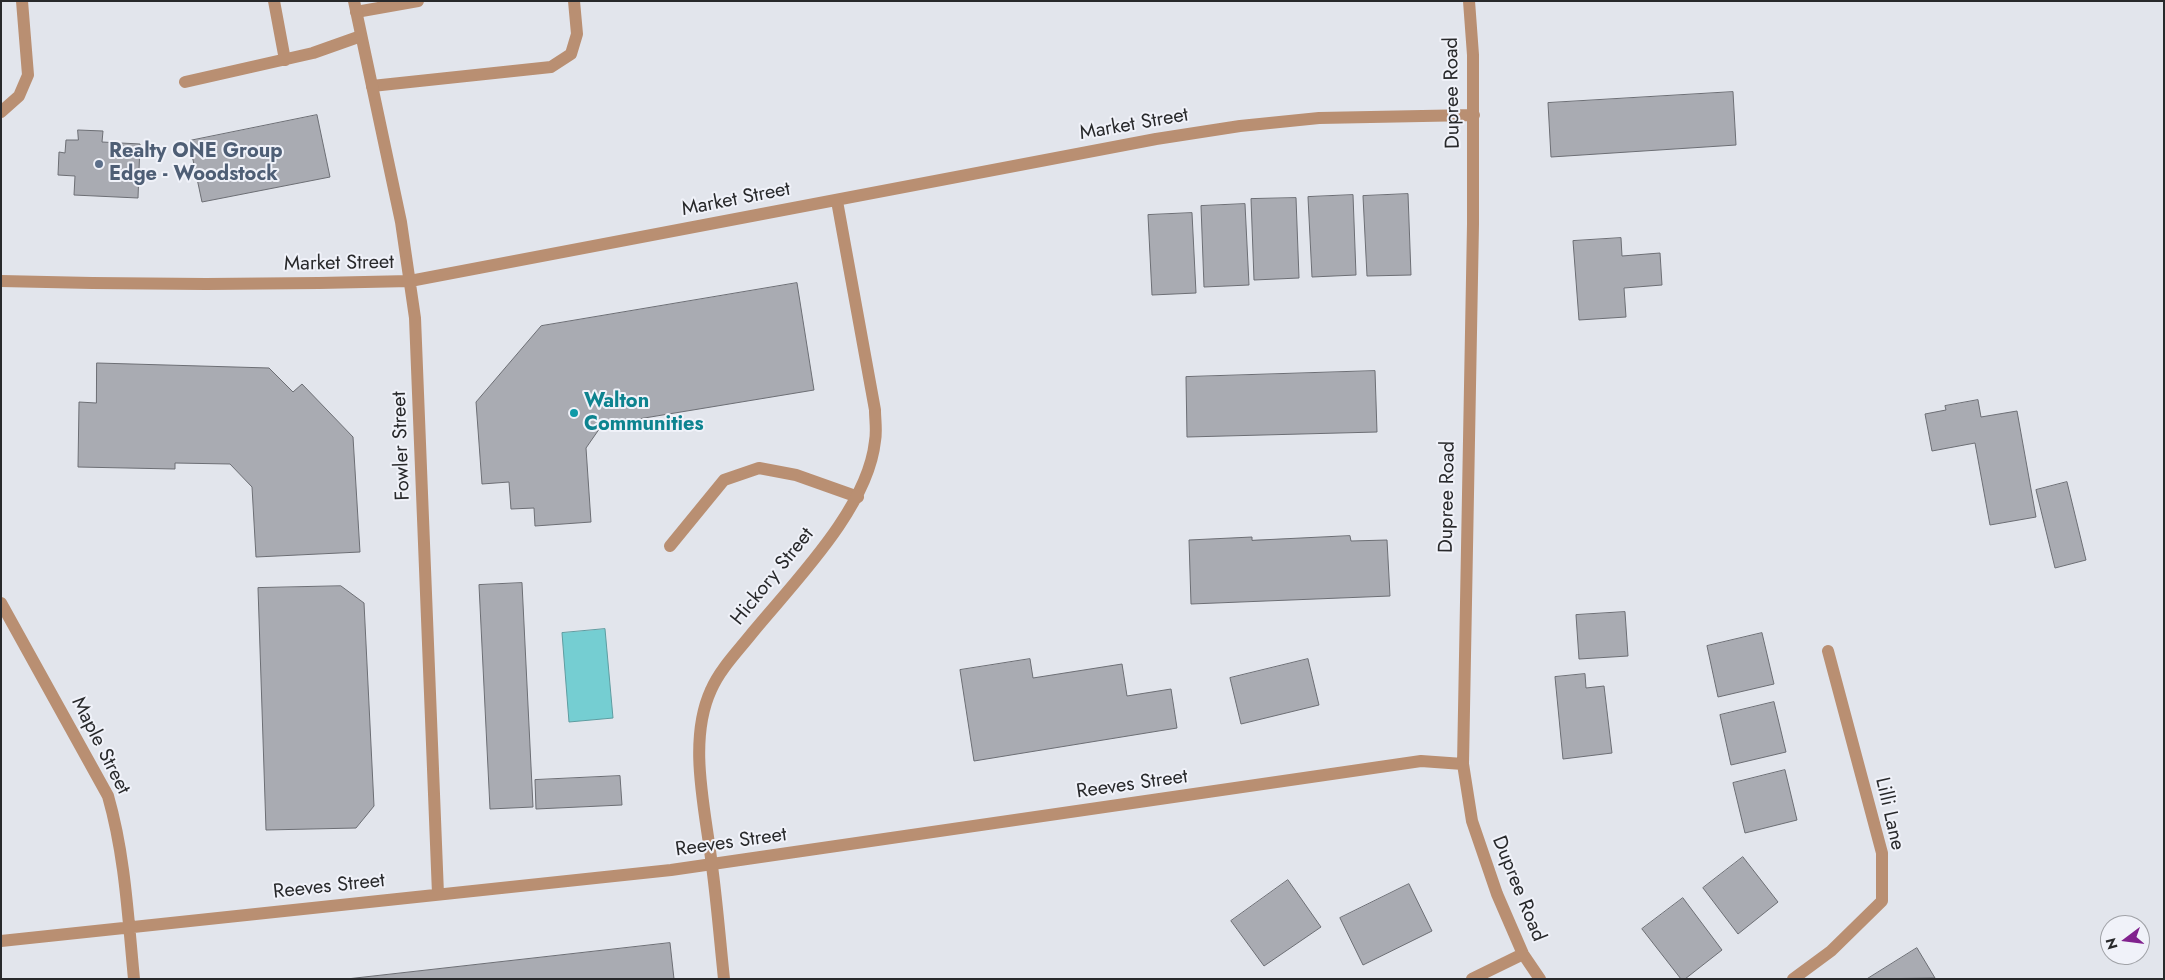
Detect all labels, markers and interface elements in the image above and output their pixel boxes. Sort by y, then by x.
street label: Dupree Road [1440,37,1466,149]
street label: Market Street [1078,104,1190,146]
place label: Realty ONE Group Edge - Woodstock [109,140,283,187]
marker: Realty ONE Group Edge - Woodstock [93,158,105,170]
street label: Market Street [680,178,792,222]
street label: Market Street [284,251,394,277]
place label: Walton Communities [584,390,704,437]
street label: Fowler Street [388,391,416,501]
marker: Walton Communities [568,407,580,419]
street label: Dupree Road [1435,441,1461,553]
street label: Hickory Street [726,523,820,631]
street label: Maple Street [65,693,135,799]
street label: Reeves Street [1075,765,1189,805]
street label: Lilli Lane [1869,775,1909,853]
street label: Reeves Street [674,823,788,863]
street label: Dupree Road [1486,833,1550,945]
street label: Reeves Street [272,869,386,905]
north arrow [2100,915,2150,965]
text: N [2100,936,2123,952]

